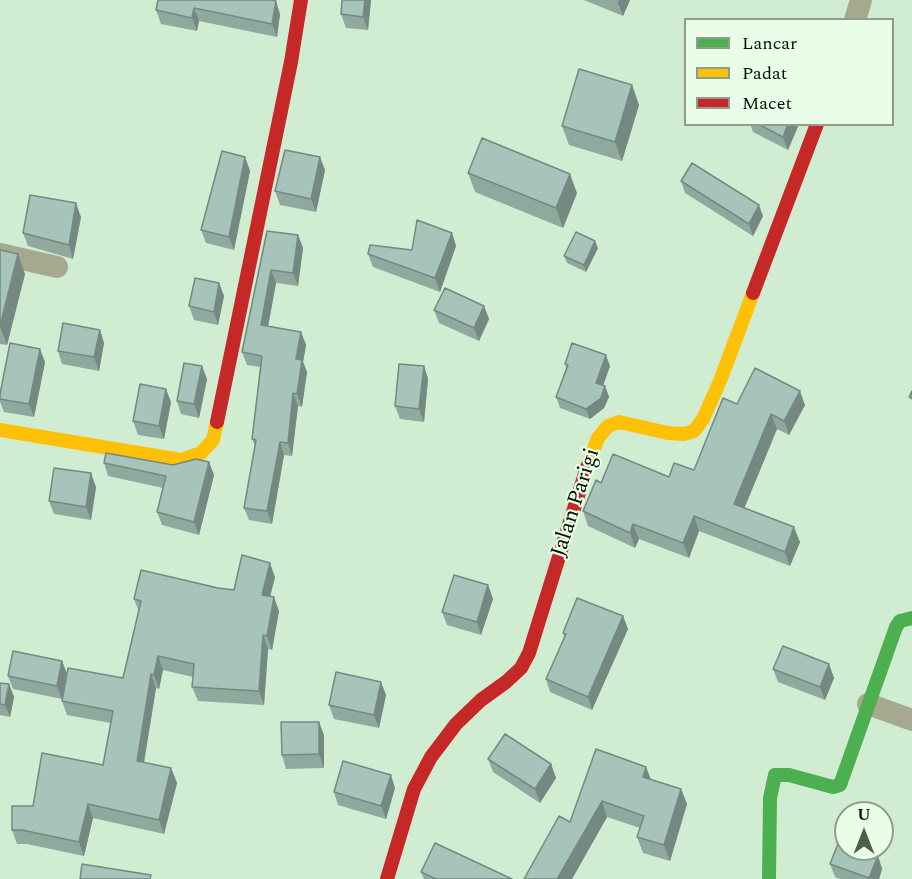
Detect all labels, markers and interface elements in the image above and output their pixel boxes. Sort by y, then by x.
legend [684,18,894,126]
text: Lancar [742,30,797,57]
text: Padat [742,60,787,87]
text: Macet [742,90,792,117]
street label: Jalan Parigi [547,445,607,561]
north arrow [834,801,894,861]
text: U [857,803,871,827]

